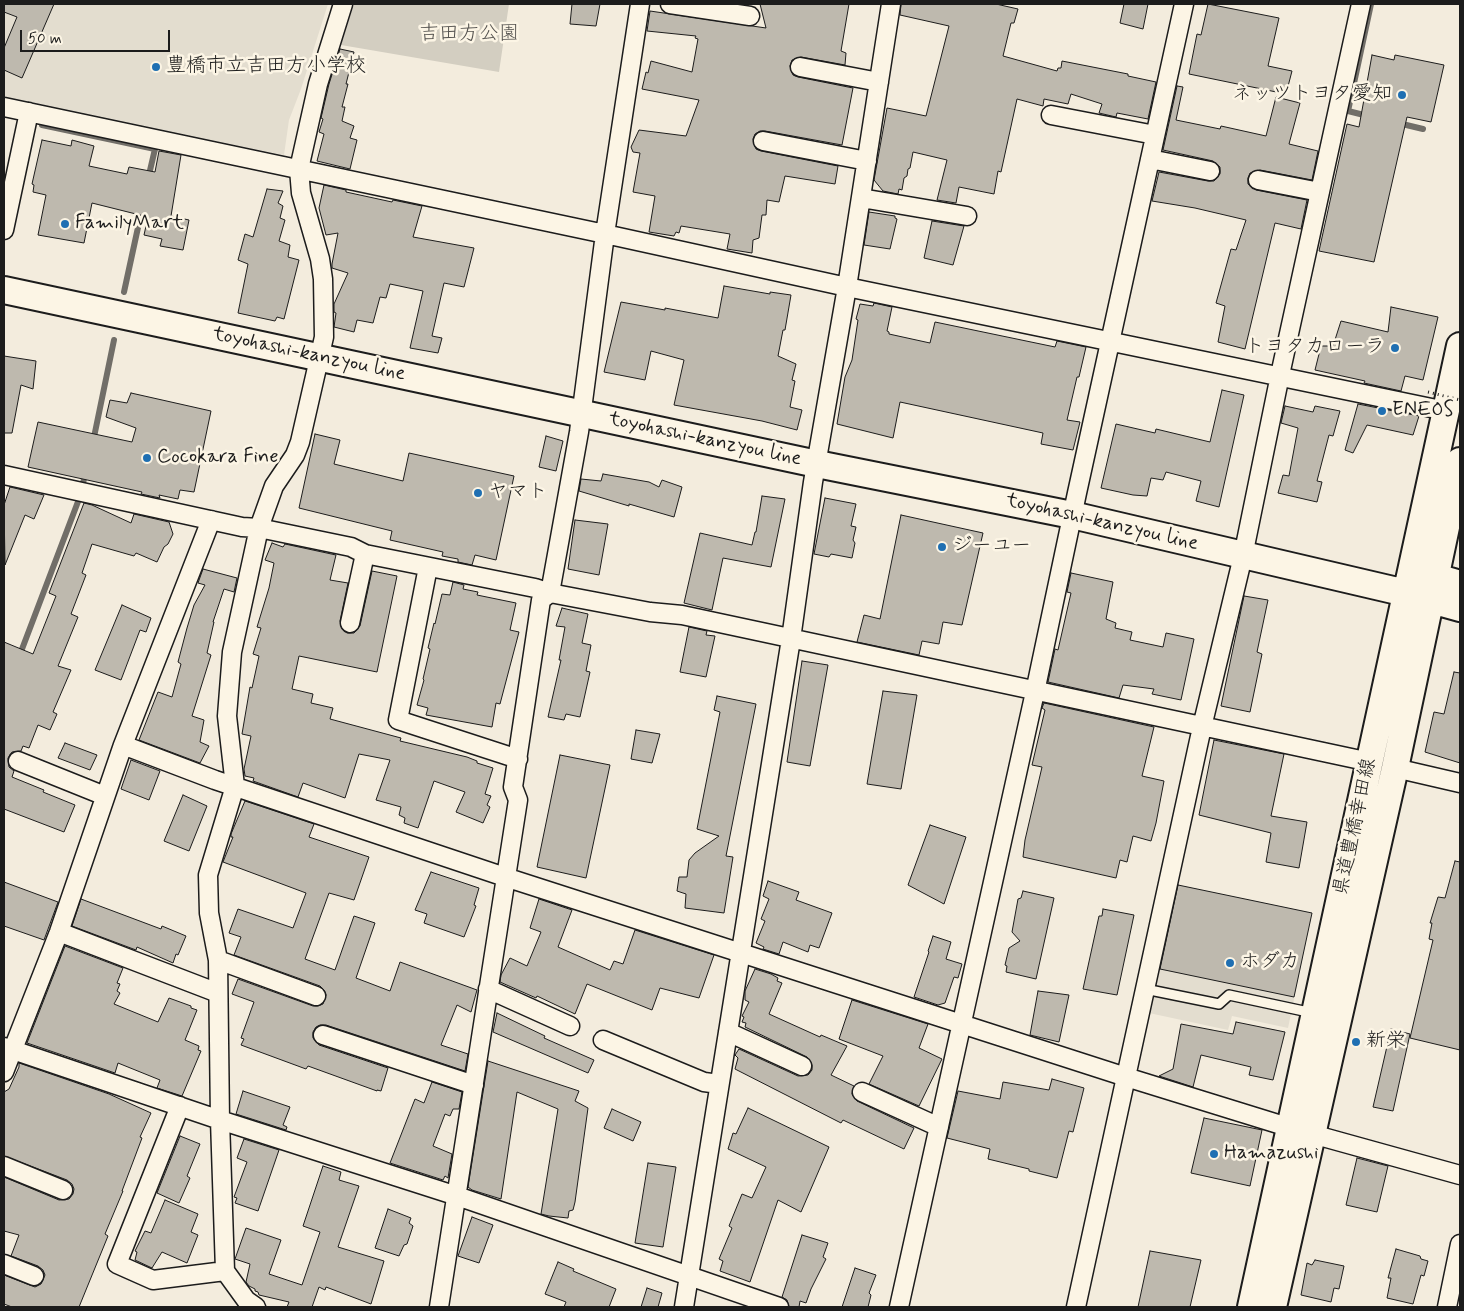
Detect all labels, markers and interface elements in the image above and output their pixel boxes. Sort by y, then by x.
scale bar [22,20,172,52]
park label: 吉田方公園 [419,23,519,47]
text: 50 m [28,29,62,49]
place label: 豊橋市立吉田方小学校 [166,55,366,79]
marker: 豊橋市立吉田方小学校 [150,61,162,73]
place label: ネッツトヨタ愛知 [1232,83,1392,107]
marker: ネッツトヨタ愛知 [1396,89,1408,101]
place label: FamilyMart [75,212,184,236]
marker: FamilyMart [59,218,71,230]
street label: toyohashi-kanzyou line [210,323,408,387]
place label: トヨタカローラ [1245,336,1385,360]
marker: トヨタカローラ [1389,342,1401,354]
place label: ENEOS [1392,399,1454,423]
marker: ENEOS [1376,405,1388,417]
street label: toyohashi-kanzyou line [606,408,804,472]
place label: Cocokara Fine [157,446,278,470]
marker: Cocokara Fine [141,452,153,464]
place label: ヤマト [488,481,548,505]
marker: ヤマト [472,487,484,499]
street label: toyohashi-kanzyou line [1004,489,1200,557]
place label: ジーユー [952,535,1031,559]
marker: ジーユー [936,541,948,553]
street label: 県道豊橋幸田線 [1330,756,1382,898]
place label: ホダカ [1240,951,1300,975]
marker: ホダカ [1224,957,1236,969]
place label: 新栄 [1366,1030,1406,1054]
marker: 新栄 [1350,1036,1362,1048]
place label: Hamazushi [1224,1142,1319,1166]
marker: Hamazushi [1208,1148,1220,1160]

